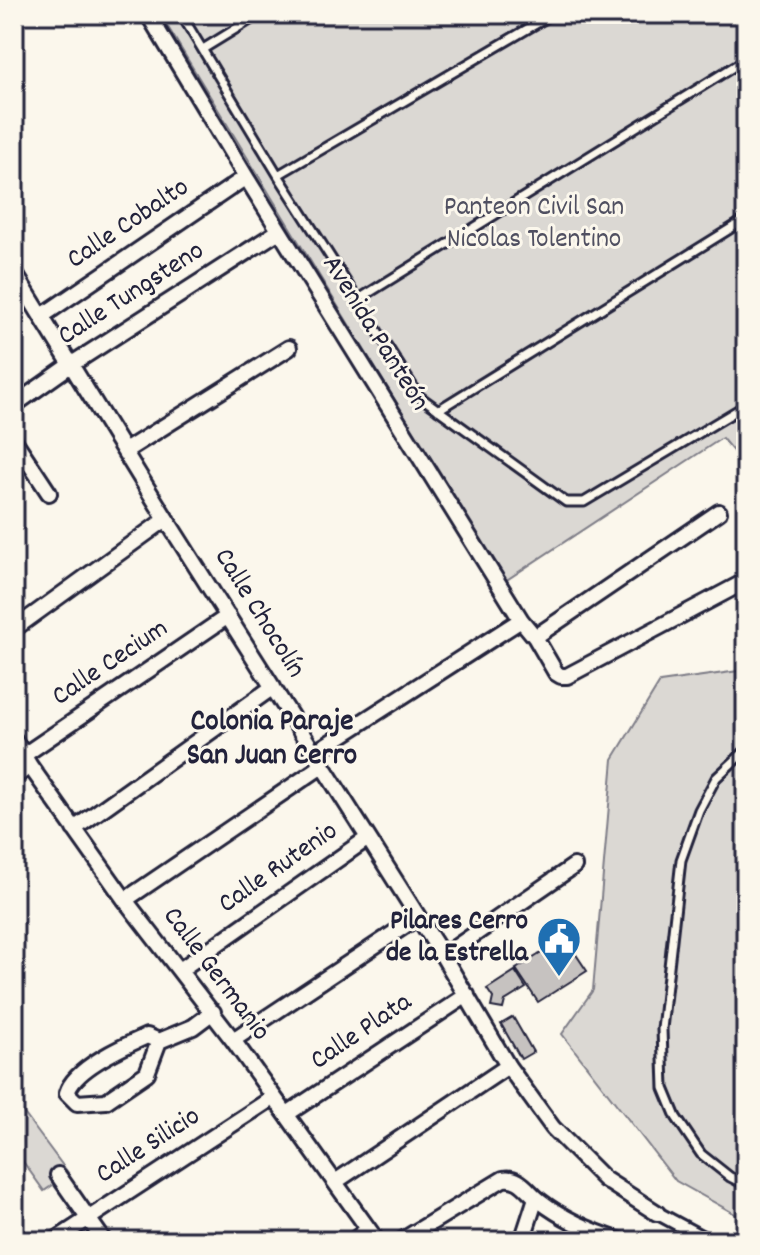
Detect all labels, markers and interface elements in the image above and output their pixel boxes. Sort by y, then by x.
street label: Calle Cobalto [60,169,198,281]
park label: Panteon Civil San Nicolas Tolentino [444,189,624,261]
street label: Calle Tungsteno [51,233,213,357]
street label: Avenida Panteón [310,248,438,420]
street label: Calle Chocolín [202,541,314,687]
street label: Calle Cecium [45,610,177,718]
district label: Colonia Paraje San Juan Cerro [187,702,357,779]
street label: Calle Rutenio [211,813,347,925]
street label: Calle Germanio [151,900,279,1050]
place label: Pilares Cerro de la Estrella [386,903,529,975]
public building icon: Pilares Cerro de la Estrella [535,915,583,978]
street label: Calle Plata [303,984,422,1082]
street label: Calle Silicio [89,1098,209,1196]

